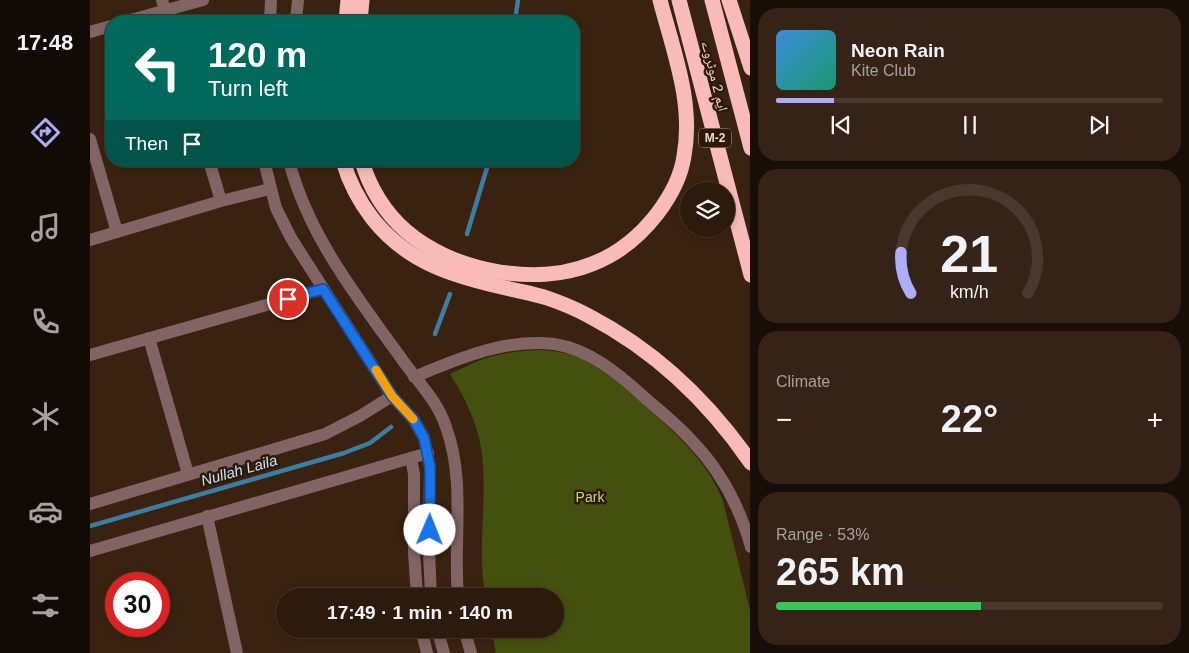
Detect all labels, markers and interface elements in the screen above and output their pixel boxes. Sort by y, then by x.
text: 17:48 [17,30,73,55]
icon: left [125,35,190,100]
text: 120 m [208,35,307,74]
street label: ایم 2 موٹروے [697,39,731,113]
text: Neon Rain [851,40,945,61]
text: Kite Club [851,62,916,79]
text: Turn left [208,76,288,101]
icon: previous [827,111,855,139]
icon: pause [956,111,984,139]
icon: next [1085,111,1113,139]
icon: directions [28,115,63,150]
road number: M-2 [699,128,731,148]
icon: arrive [178,130,206,158]
text: Then [125,133,168,154]
map controls [680,182,735,237]
button: layers [680,182,735,237]
icon: music [28,210,63,245]
text: 21 [941,225,998,283]
pin [267,278,309,320]
text: km/h [950,282,989,302]
icon: arrive [274,285,302,313]
icon: phone [28,304,63,339]
text: Climate [776,373,830,390]
text: 22° [941,398,998,440]
icon: climate [28,399,63,434]
text: − [776,404,792,435]
text: + [1147,404,1163,435]
water label: Nullah Laila [199,451,279,489]
park label: Park [576,489,605,505]
icon: car [28,494,63,529]
position arrow [403,503,455,555]
text: Range · 53% [776,526,869,543]
text: 265 km [776,551,905,593]
speed limit sign: 30 [105,572,170,637]
icon: filters [28,588,63,623]
text: 17:49 · 1 min · 140 m [327,602,513,623]

